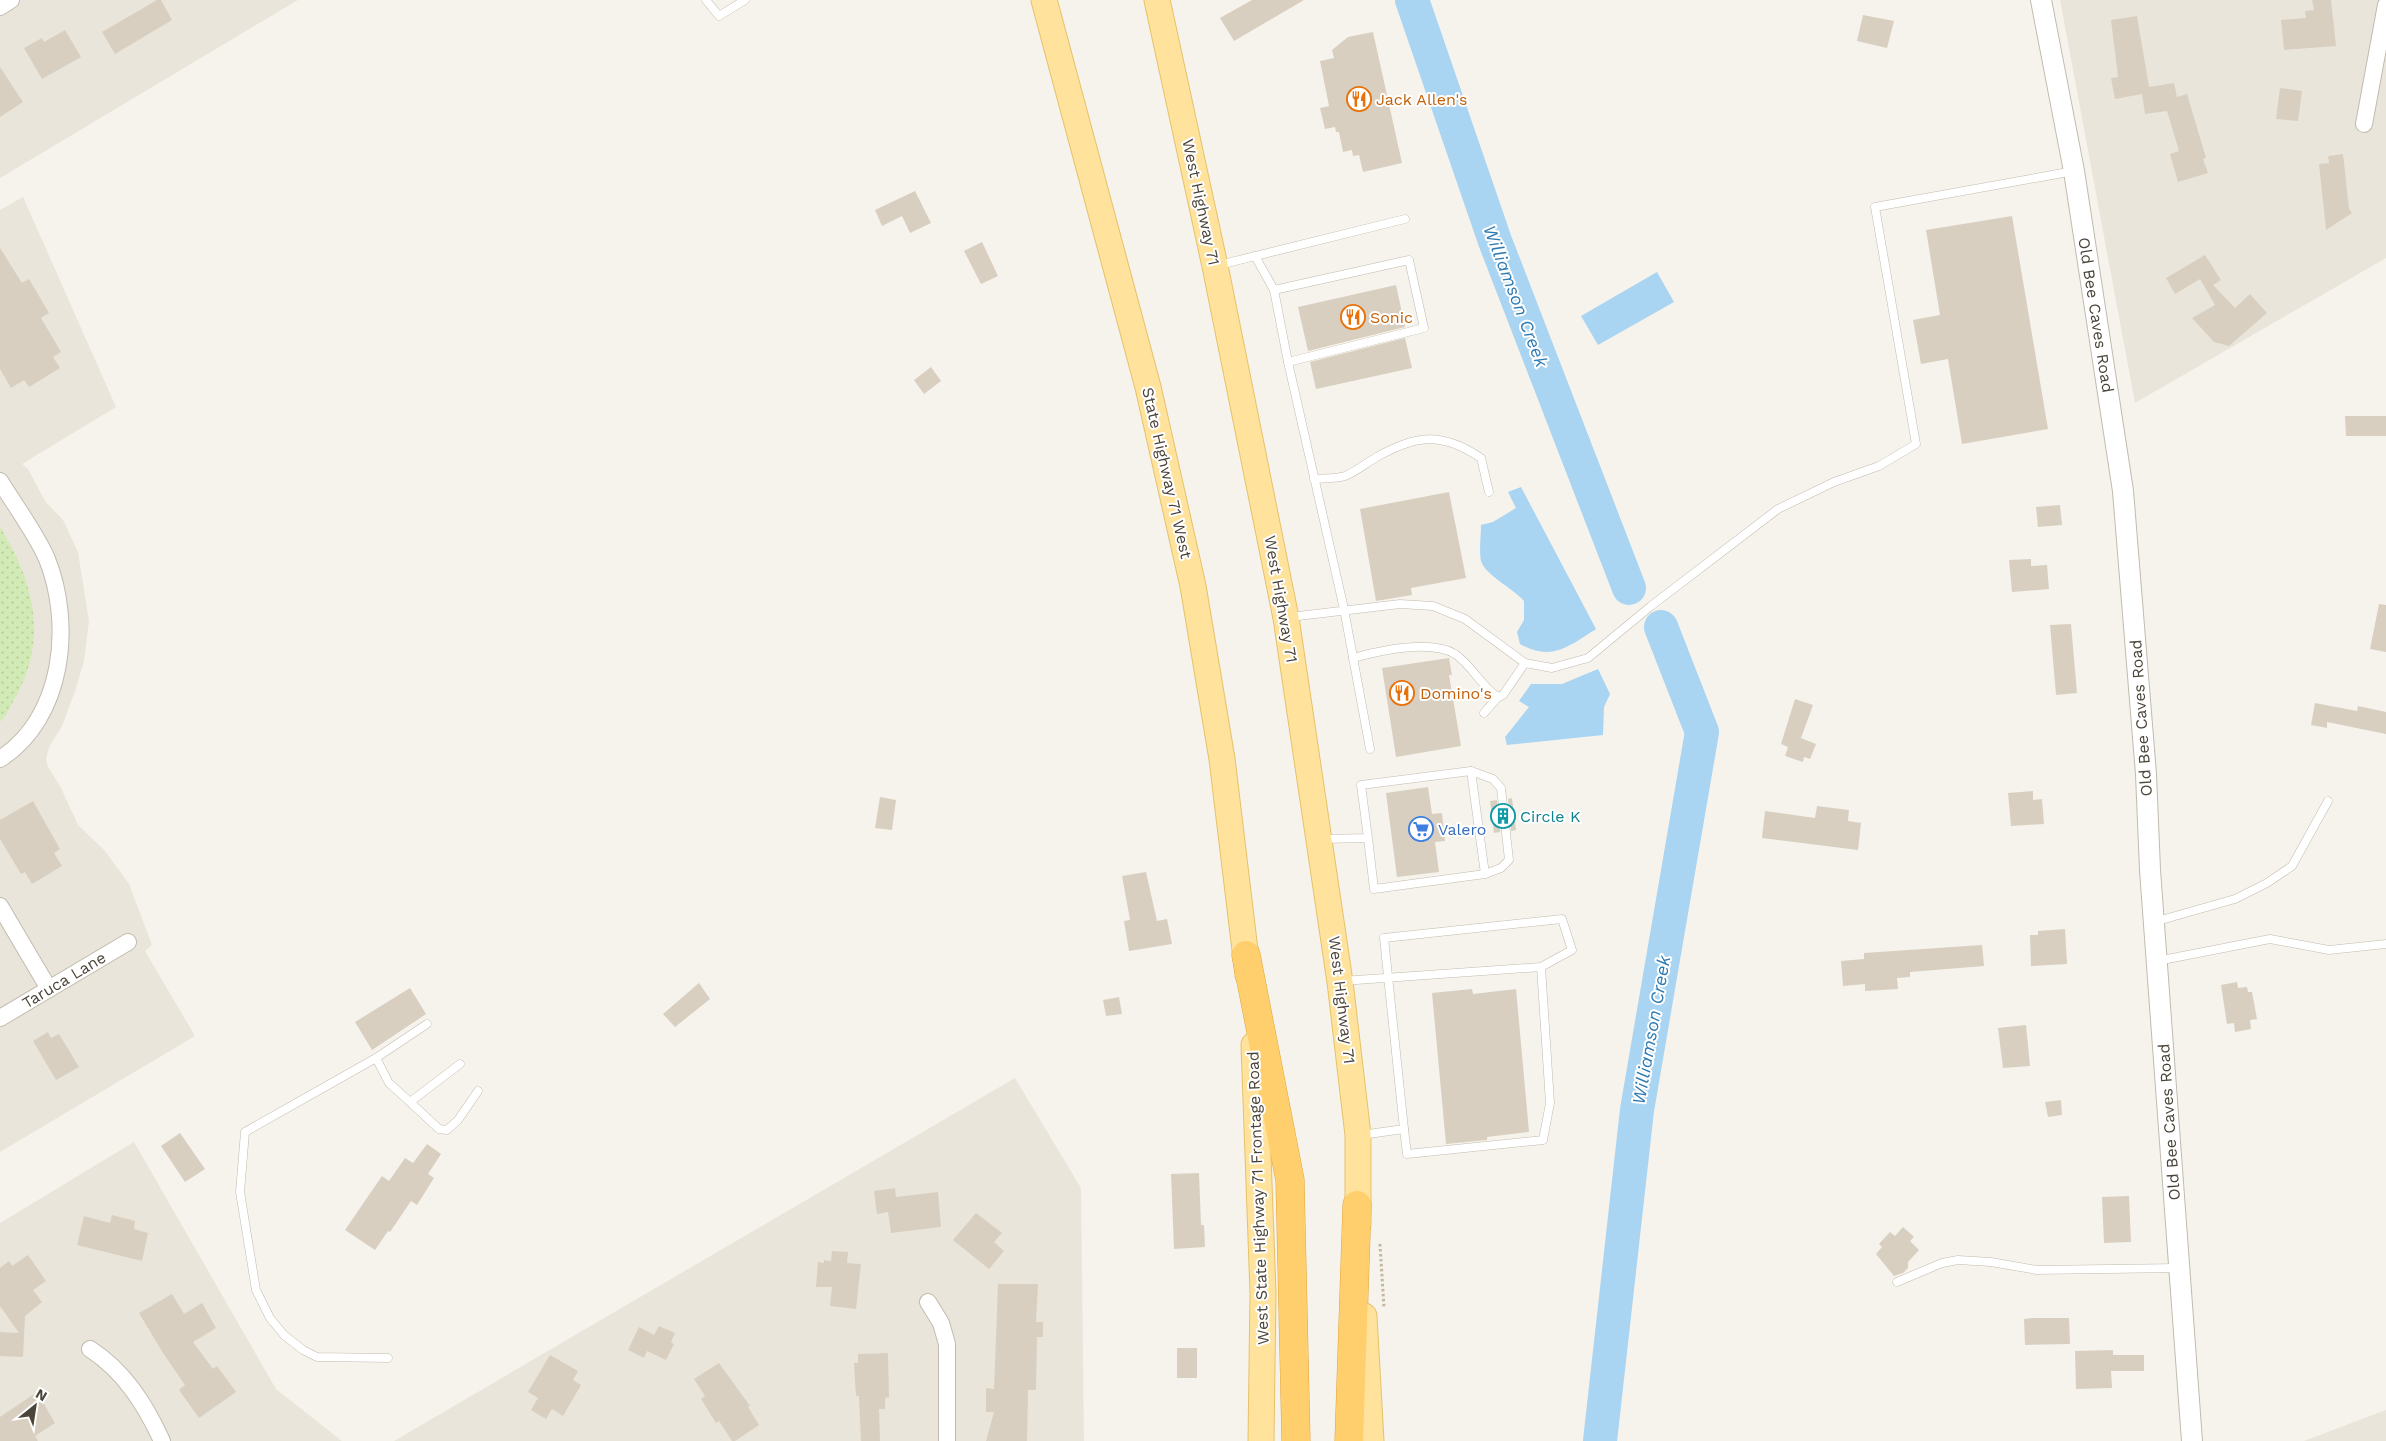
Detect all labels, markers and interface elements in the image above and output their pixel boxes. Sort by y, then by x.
restaurant icon: Jack Allen's [1346,86,1372,112]
place label: Jack Allen's [1376,90,1467,109]
street label: West Highway 71 [1178,137,1224,267]
water label: Williamson Creek [1479,222,1553,371]
street label: Old Bee Caves Road [2074,236,2118,394]
restaurant icon: Sonic [1340,304,1366,330]
place label: Sonic [1370,308,1413,327]
street label: State Highway 71 West [1138,385,1196,561]
street label: West Highway 71 [1260,534,1302,664]
street label: Old Bee Caves Road [2126,639,2156,797]
restaurant icon: Domino's [1389,680,1415,706]
place label: Domino's [1420,684,1492,703]
building icon: Circle K [1490,803,1516,829]
place label: Circle K [1520,807,1581,826]
supermarket icon: Valero [1408,816,1434,842]
place label: Valero [1438,820,1486,839]
street label: West Highway 71 [1325,935,1359,1065]
street label: Taruca Lane [19,948,109,1012]
water label: Williamson Creek [1628,953,1675,1106]
street label: Old Bee Caves Road [2154,1043,2184,1201]
street label: West State Highway 71 Frontage Road [1243,1051,1273,1345]
north arrow [10,1381,60,1431]
text: N [33,1385,50,1404]

